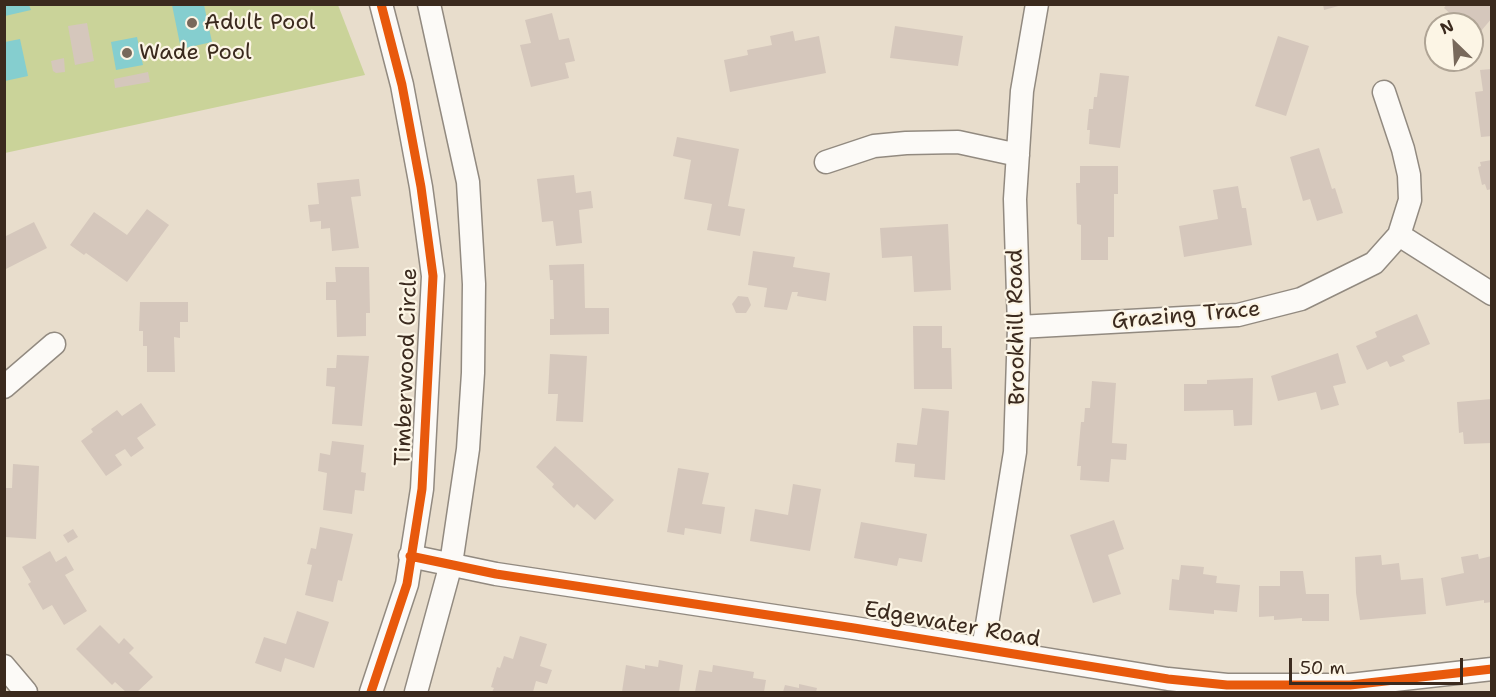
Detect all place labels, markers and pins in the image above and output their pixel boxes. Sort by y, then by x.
place label: Adult Pool [204,10,315,36]
marker: Adult Pool [185,16,199,30]
place label: Wade Pool [139,40,252,66]
marker: Wade Pool [120,46,134,60]

